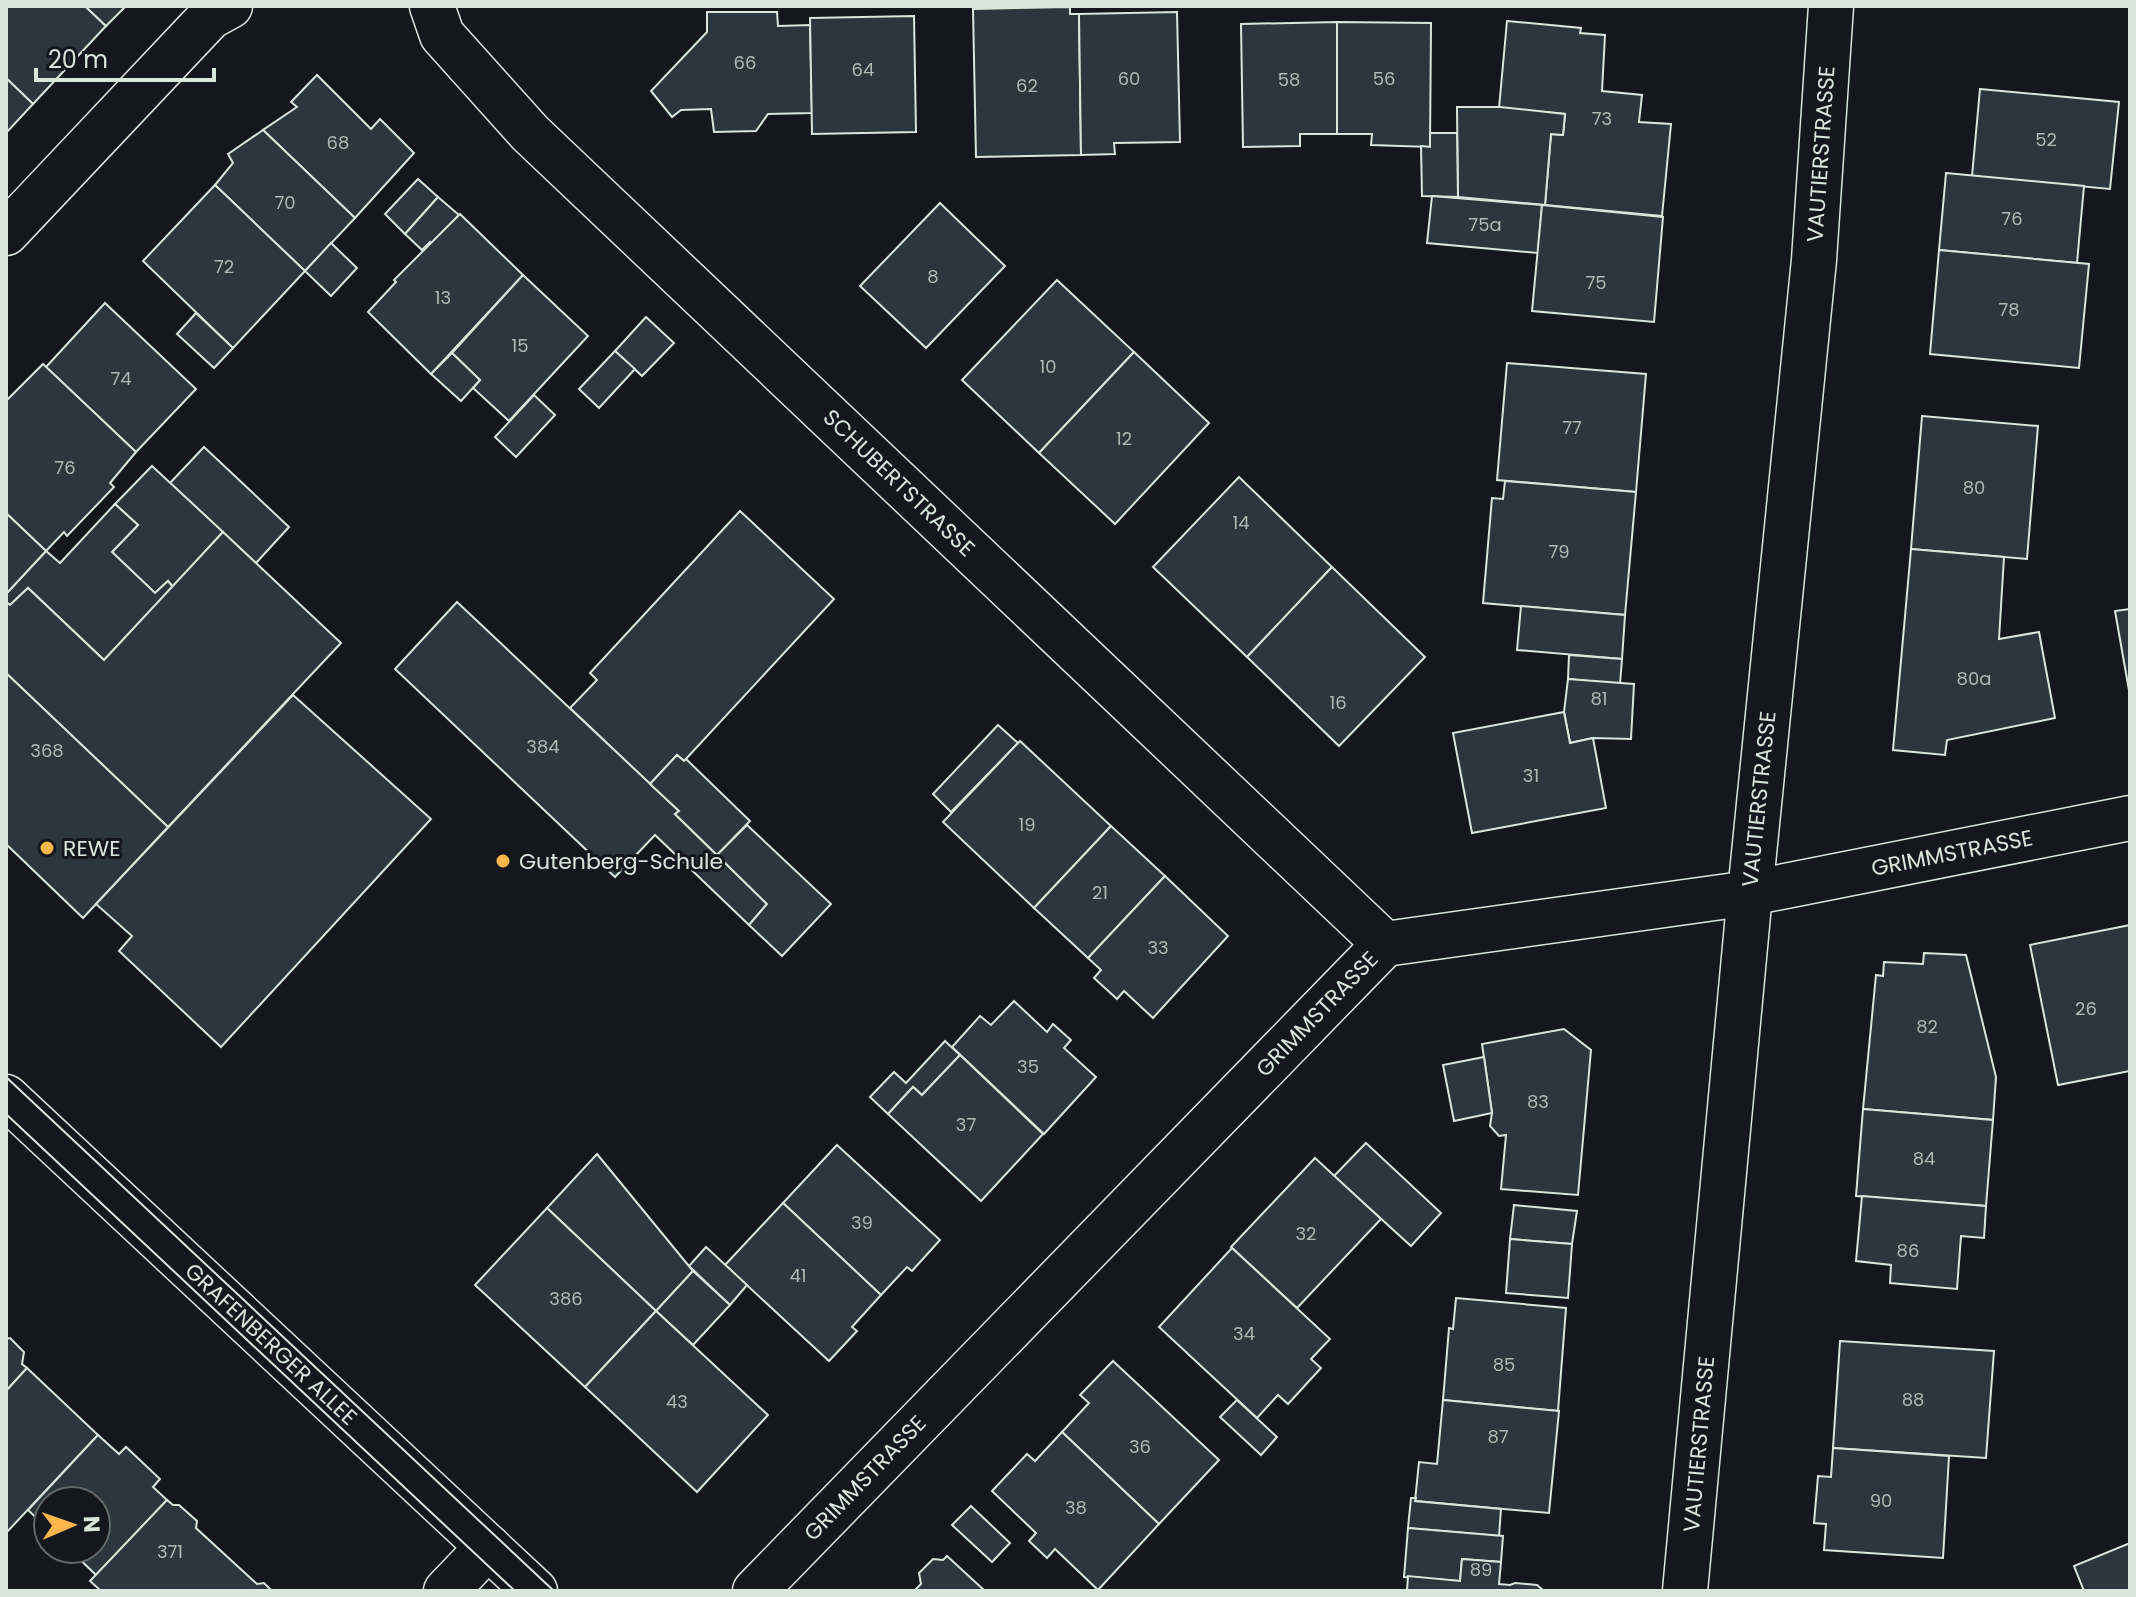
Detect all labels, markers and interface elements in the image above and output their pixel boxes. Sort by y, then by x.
scale bar [36,32,214,82]
text: 20 m [48,43,108,76]
house number: 66 [734,50,756,75]
house number: 64 [852,57,874,82]
street label: VAUTIERSTRASSE [1799,65,1843,243]
house number: 60 [1118,66,1140,91]
house number: 56 [1373,66,1395,91]
house number: 58 [1278,67,1300,92]
house number: 62 [1016,73,1038,98]
house number: 73 [1592,106,1612,131]
house number: 52 [2035,127,2057,152]
house number: 68 [327,130,349,155]
house number: 70 [274,190,296,215]
house number: 76 [2001,206,2023,231]
house number: 75a [1468,212,1502,237]
house number: 72 [214,254,234,279]
house number: 8 [927,264,939,289]
house number: 75 [1585,270,1607,295]
house number: 13 [435,285,451,310]
house number: 78 [1998,297,2020,322]
house number: 15 [511,333,529,358]
house number: 10 [1039,354,1057,379]
house number: 74 [110,366,132,391]
street label: SCHUBERTSTRASSE [816,402,982,564]
house number: 77 [1562,415,1582,440]
house number: 12 [1116,426,1132,451]
house number: 76 [54,455,76,480]
house number: 80 [1963,475,1985,500]
house number: 14 [1232,510,1250,535]
house number: 79 [1548,539,1570,564]
house number: 80a [1957,666,1991,691]
house number: 81 [1590,686,1608,711]
house number: 16 [1329,690,1347,715]
street label: VAUTIERSTRASSE [1734,710,1784,888]
house number: 384 [526,734,560,759]
house number: 368 [30,738,64,763]
house number: 31 [1523,763,1539,788]
house number: 19 [1018,812,1036,837]
street label: GRIMMSTRASSE [1869,822,2035,884]
place label: REWE [63,833,120,864]
marker: REWE [38,839,56,857]
place label: Gutenberg-Schule [519,846,723,877]
marker: Gutenberg-Schule [494,852,512,870]
house number: 21 [1092,880,1108,905]
house number: 33 [1147,935,1169,960]
street label: GRIMMSTRASSE [1249,944,1385,1084]
house number: 26 [2075,996,2097,1021]
house number: 82 [1916,1014,1938,1039]
house number: 35 [1017,1054,1039,1079]
house number: 83 [1527,1089,1549,1114]
house number: 37 [956,1112,976,1137]
house number: 84 [1913,1146,1935,1171]
house number: 39 [851,1210,873,1235]
house number: 32 [1296,1221,1316,1246]
house number: 86 [1897,1238,1919,1263]
street label: GRAFENBERGER ALLEE [178,1256,364,1432]
house number: 41 [789,1263,807,1288]
house number: 386 [549,1286,583,1311]
house number: 34 [1233,1321,1255,1346]
house number: 85 [1493,1352,1515,1377]
street label: VAUTIERSTRASSE [1676,1355,1722,1533]
house number: 88 [1902,1387,1924,1412]
house number: 43 [666,1389,688,1414]
street label: GRIMMSTRASSE [797,1408,933,1548]
house number: 87 [1487,1424,1509,1449]
house number: 36 [1129,1434,1151,1459]
north arrow [32,1485,112,1565]
house number: 90 [1870,1488,1892,1513]
house number: 38 [1065,1495,1087,1520]
text: N [76,1516,107,1533]
house number: 371 [157,1539,183,1564]
house number: 89 [1470,1557,1492,1582]

